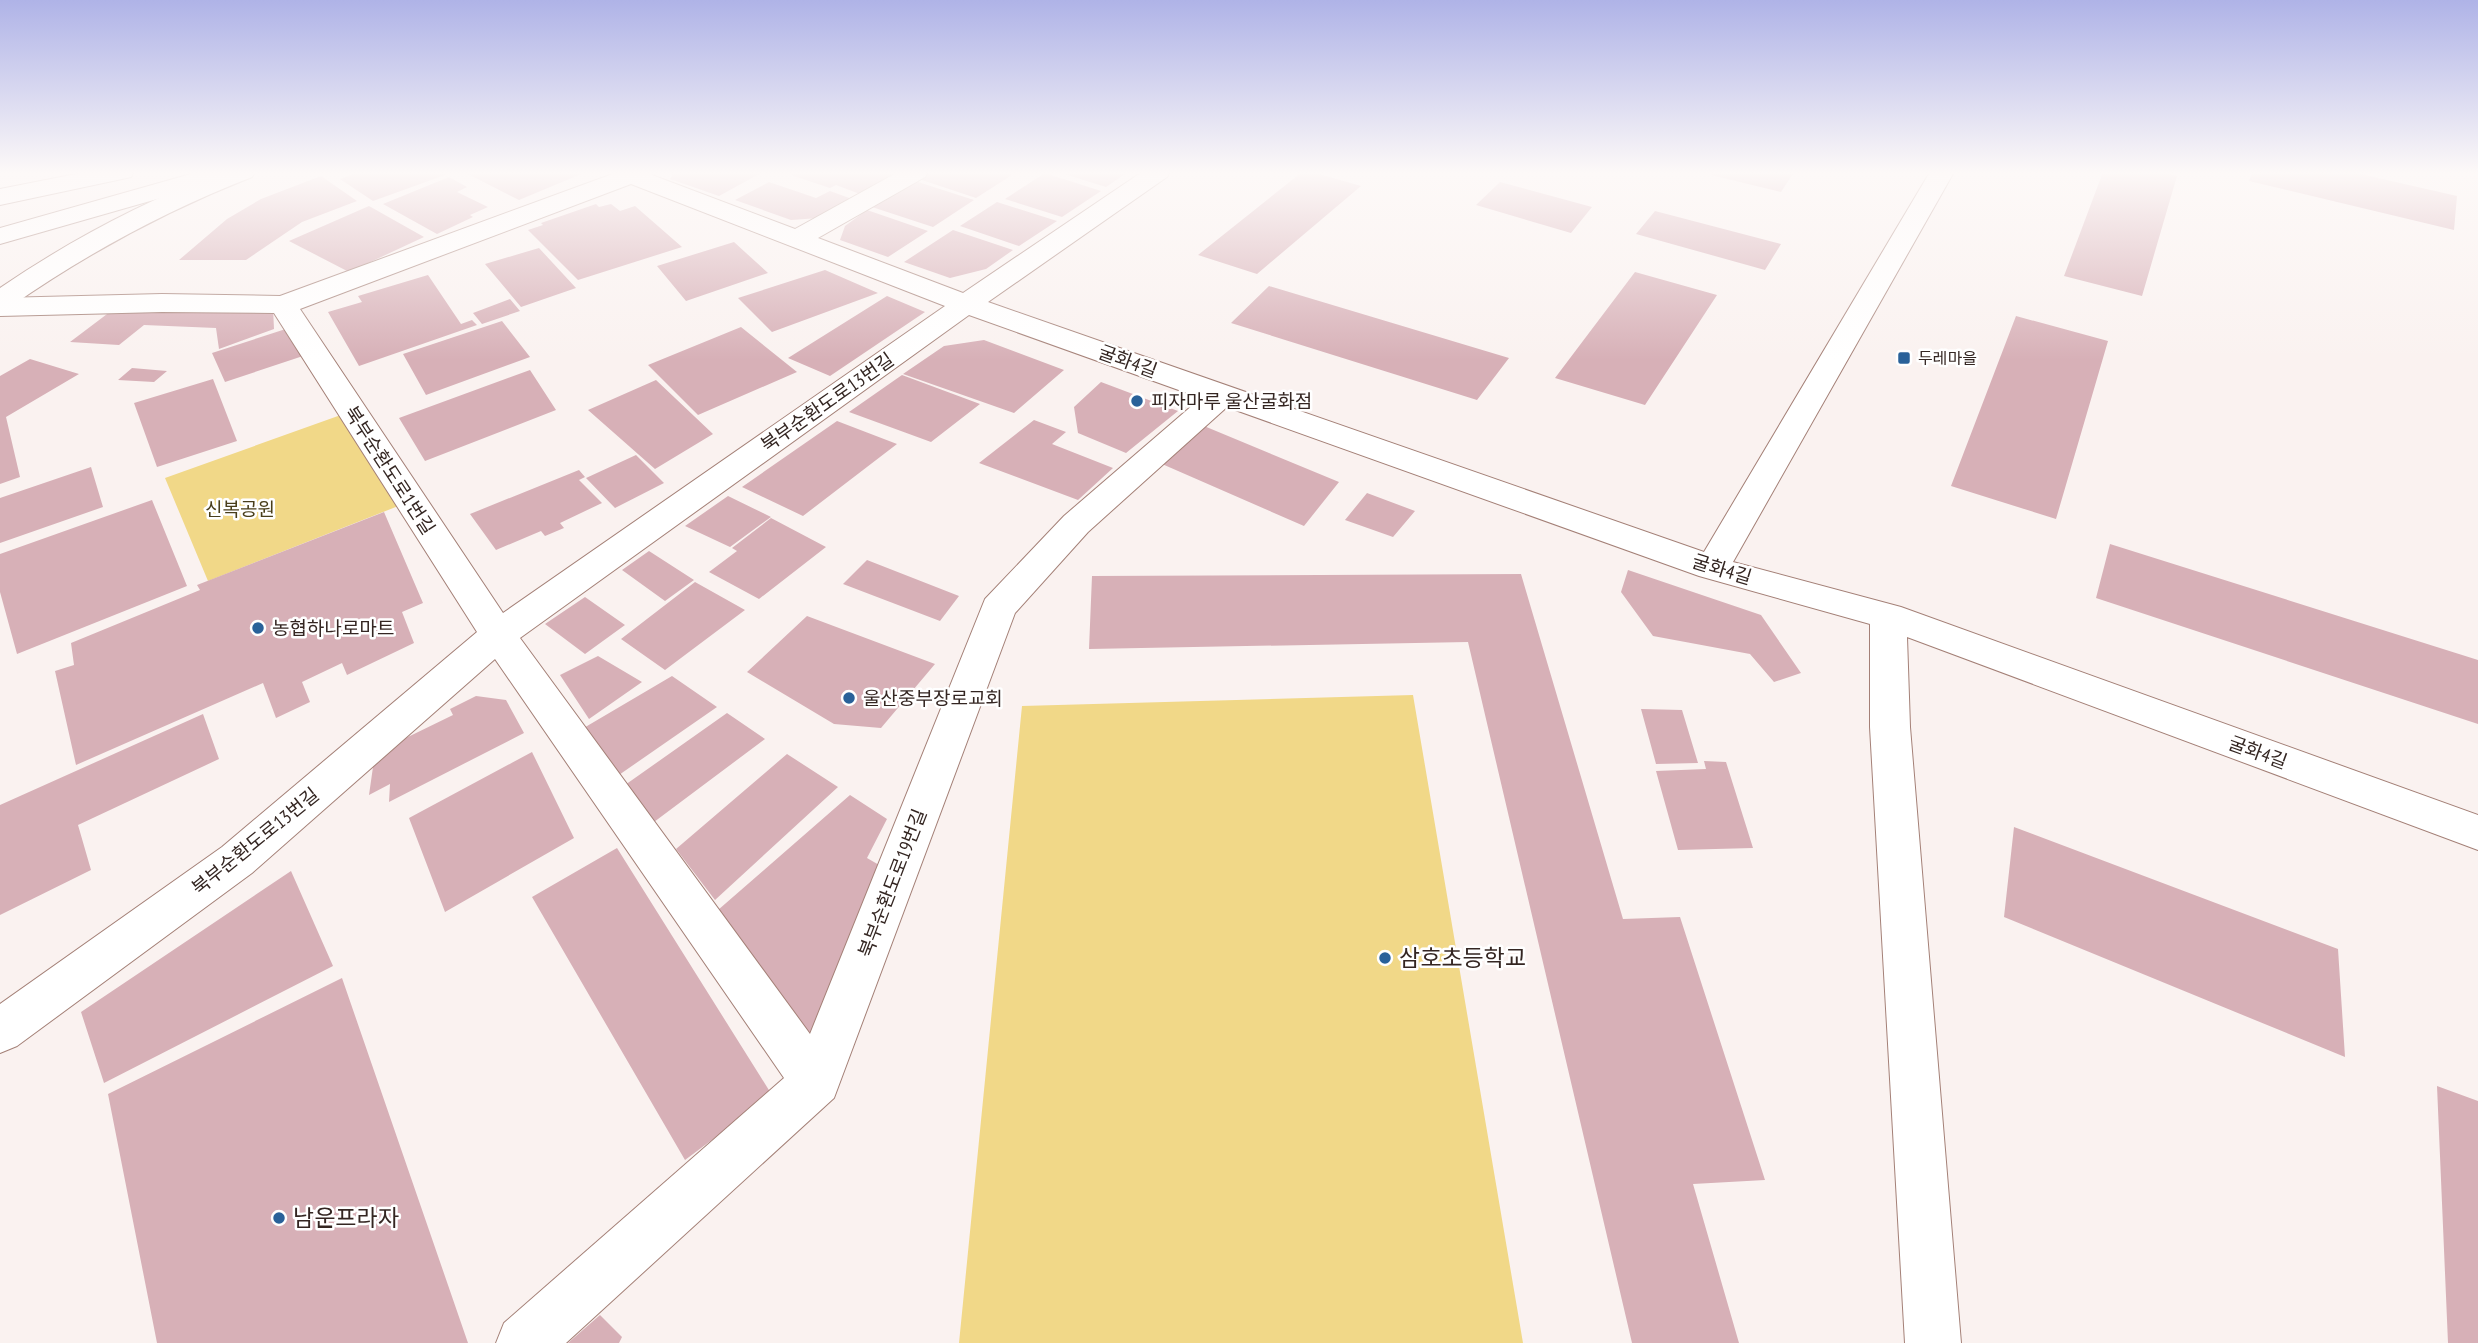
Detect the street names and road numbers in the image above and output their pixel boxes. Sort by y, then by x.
street label: 굴화4길 [1095,339,1161,383]
street label: 북부순환도로13번길 [756,347,898,457]
street label: 북부순환도로1번길 [340,401,440,539]
street label: 굴화4길 [1689,549,1755,589]
street label: 굴화4길 [2225,730,2291,774]
street label: 북부순환도로13번길 [186,782,324,900]
street label: 북부순환도로19번길 [853,805,931,961]

